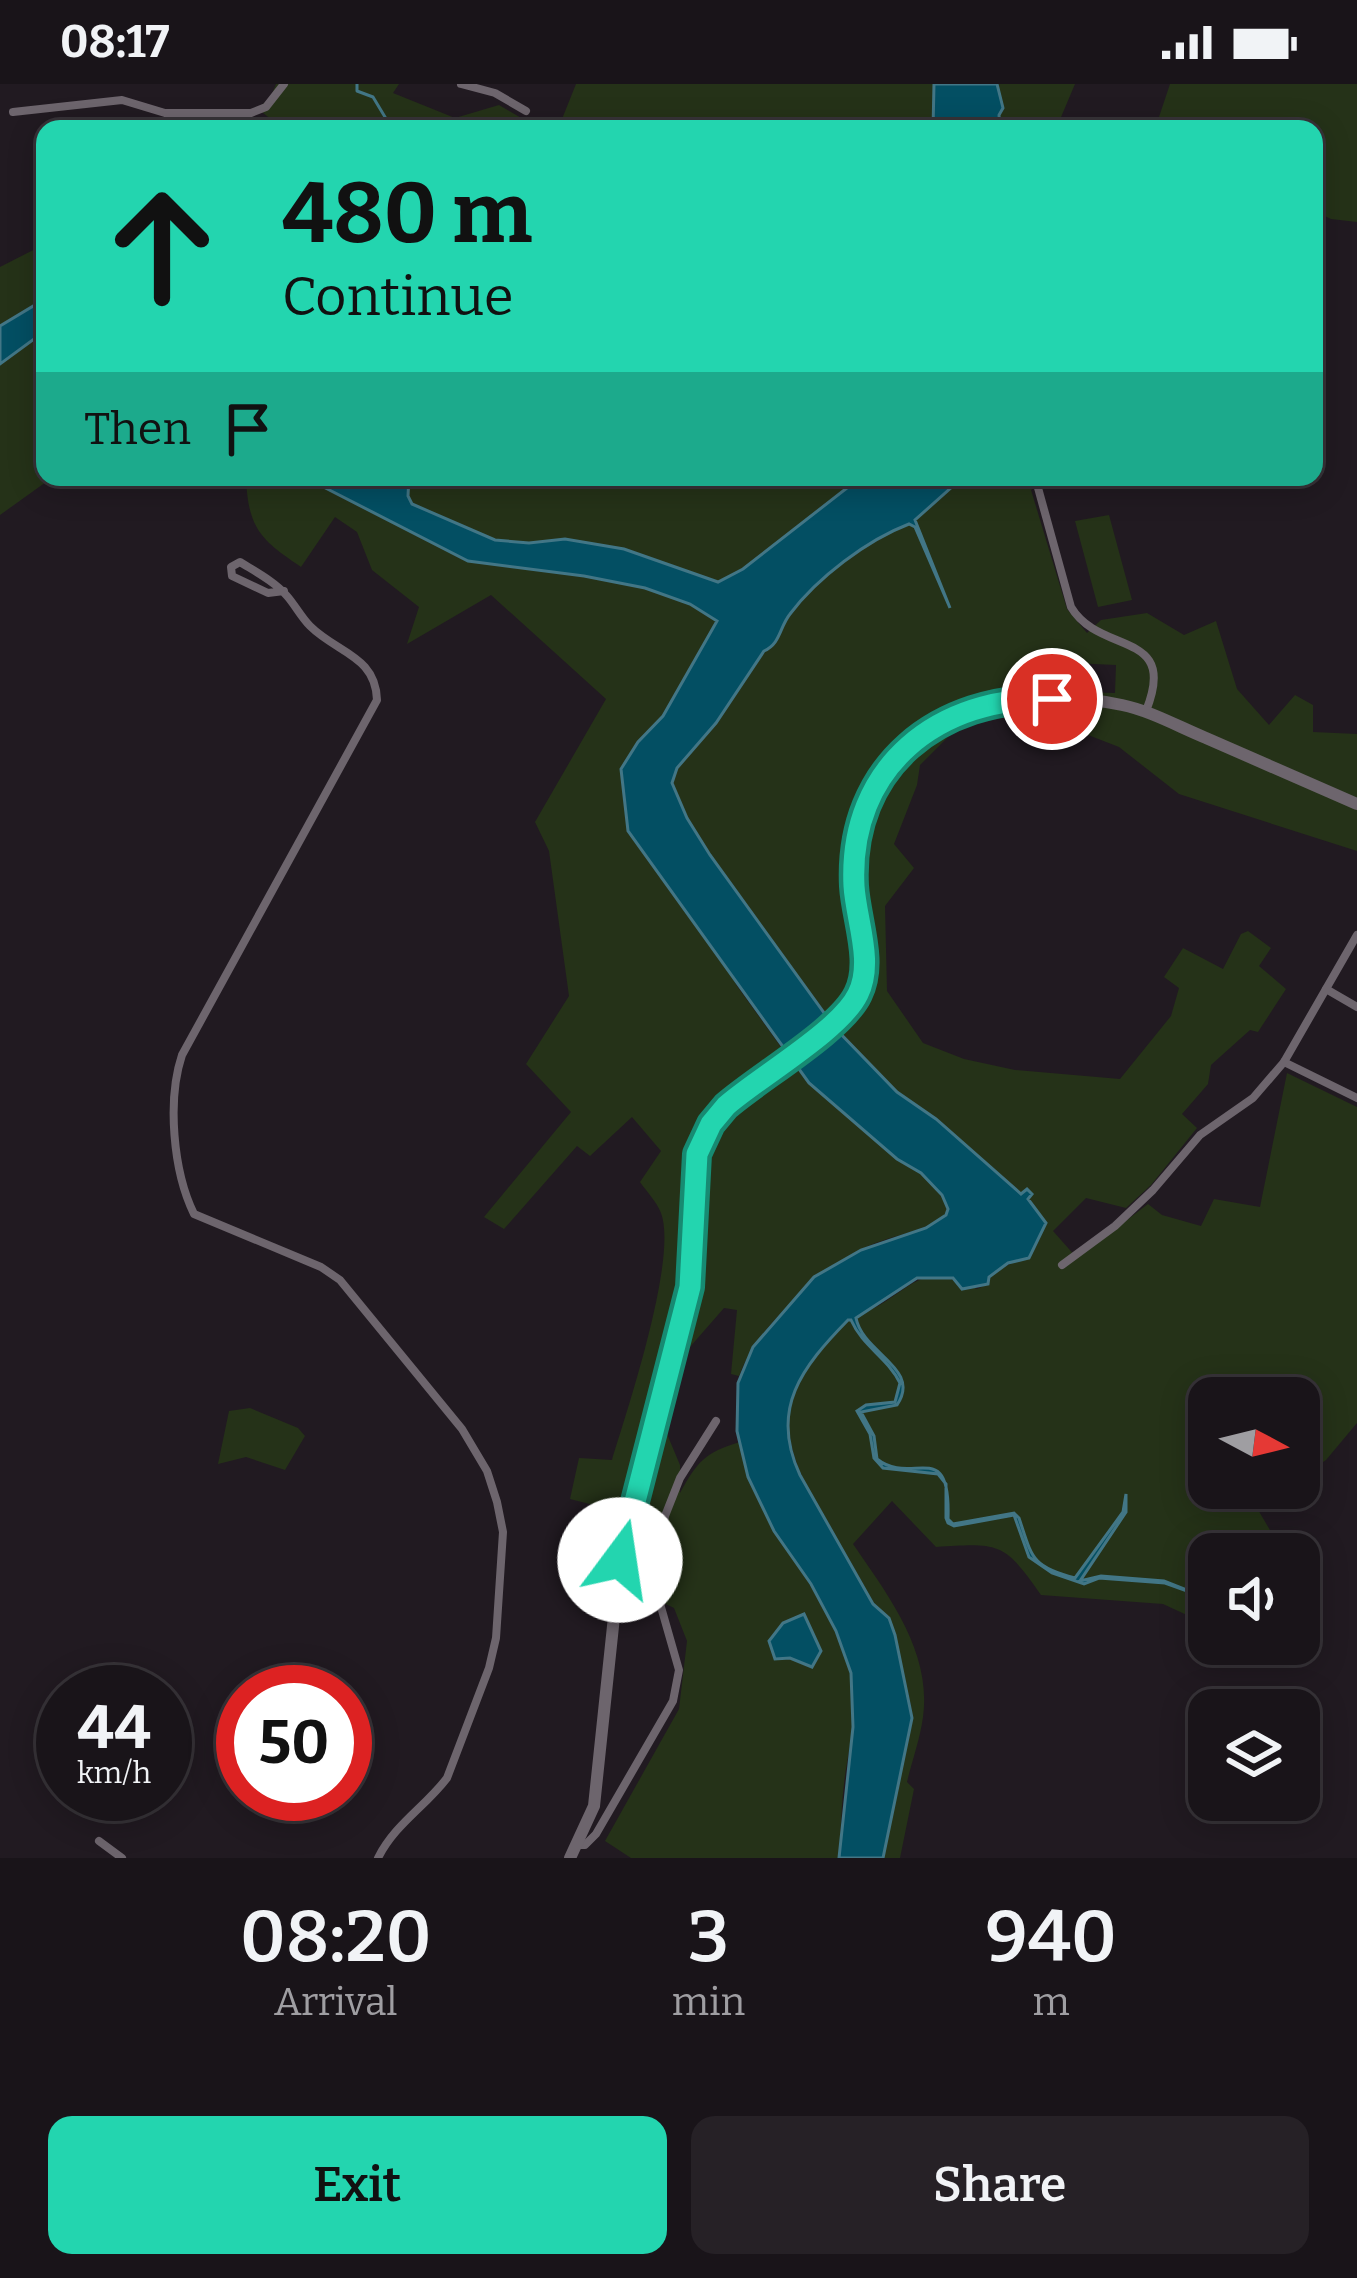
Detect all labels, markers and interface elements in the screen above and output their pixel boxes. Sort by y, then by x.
text: 08:17 [60,15,169,69]
text: 480 m [282,163,532,264]
icon: ahead [84,168,240,324]
text: Continue [282,265,513,329]
icon: arrive [215,396,281,462]
text: Then [84,402,191,456]
pin [1001,648,1103,750]
icon: arrive [1019,666,1085,732]
north arrow [1188,1377,1320,1509]
map controls [1188,1377,1320,1821]
position arrow [557,1497,683,1623]
button: sound [1188,1533,1320,1665]
speed limit sign: 50 [216,1665,372,1821]
button: layers [1188,1689,1320,1821]
text: 44 [77,1692,151,1764]
text: km/h [77,1755,151,1791]
text: 08:20 [240,1894,432,1980]
text: 3 [688,1894,729,1980]
text: 940 [985,1894,1117,1980]
text: Arrival [274,1979,398,2025]
text: min [672,1979,745,2025]
text: m [1032,1979,1070,2025]
button: Exit [48,2116,667,2254]
button: Share [691,2116,1309,2254]

